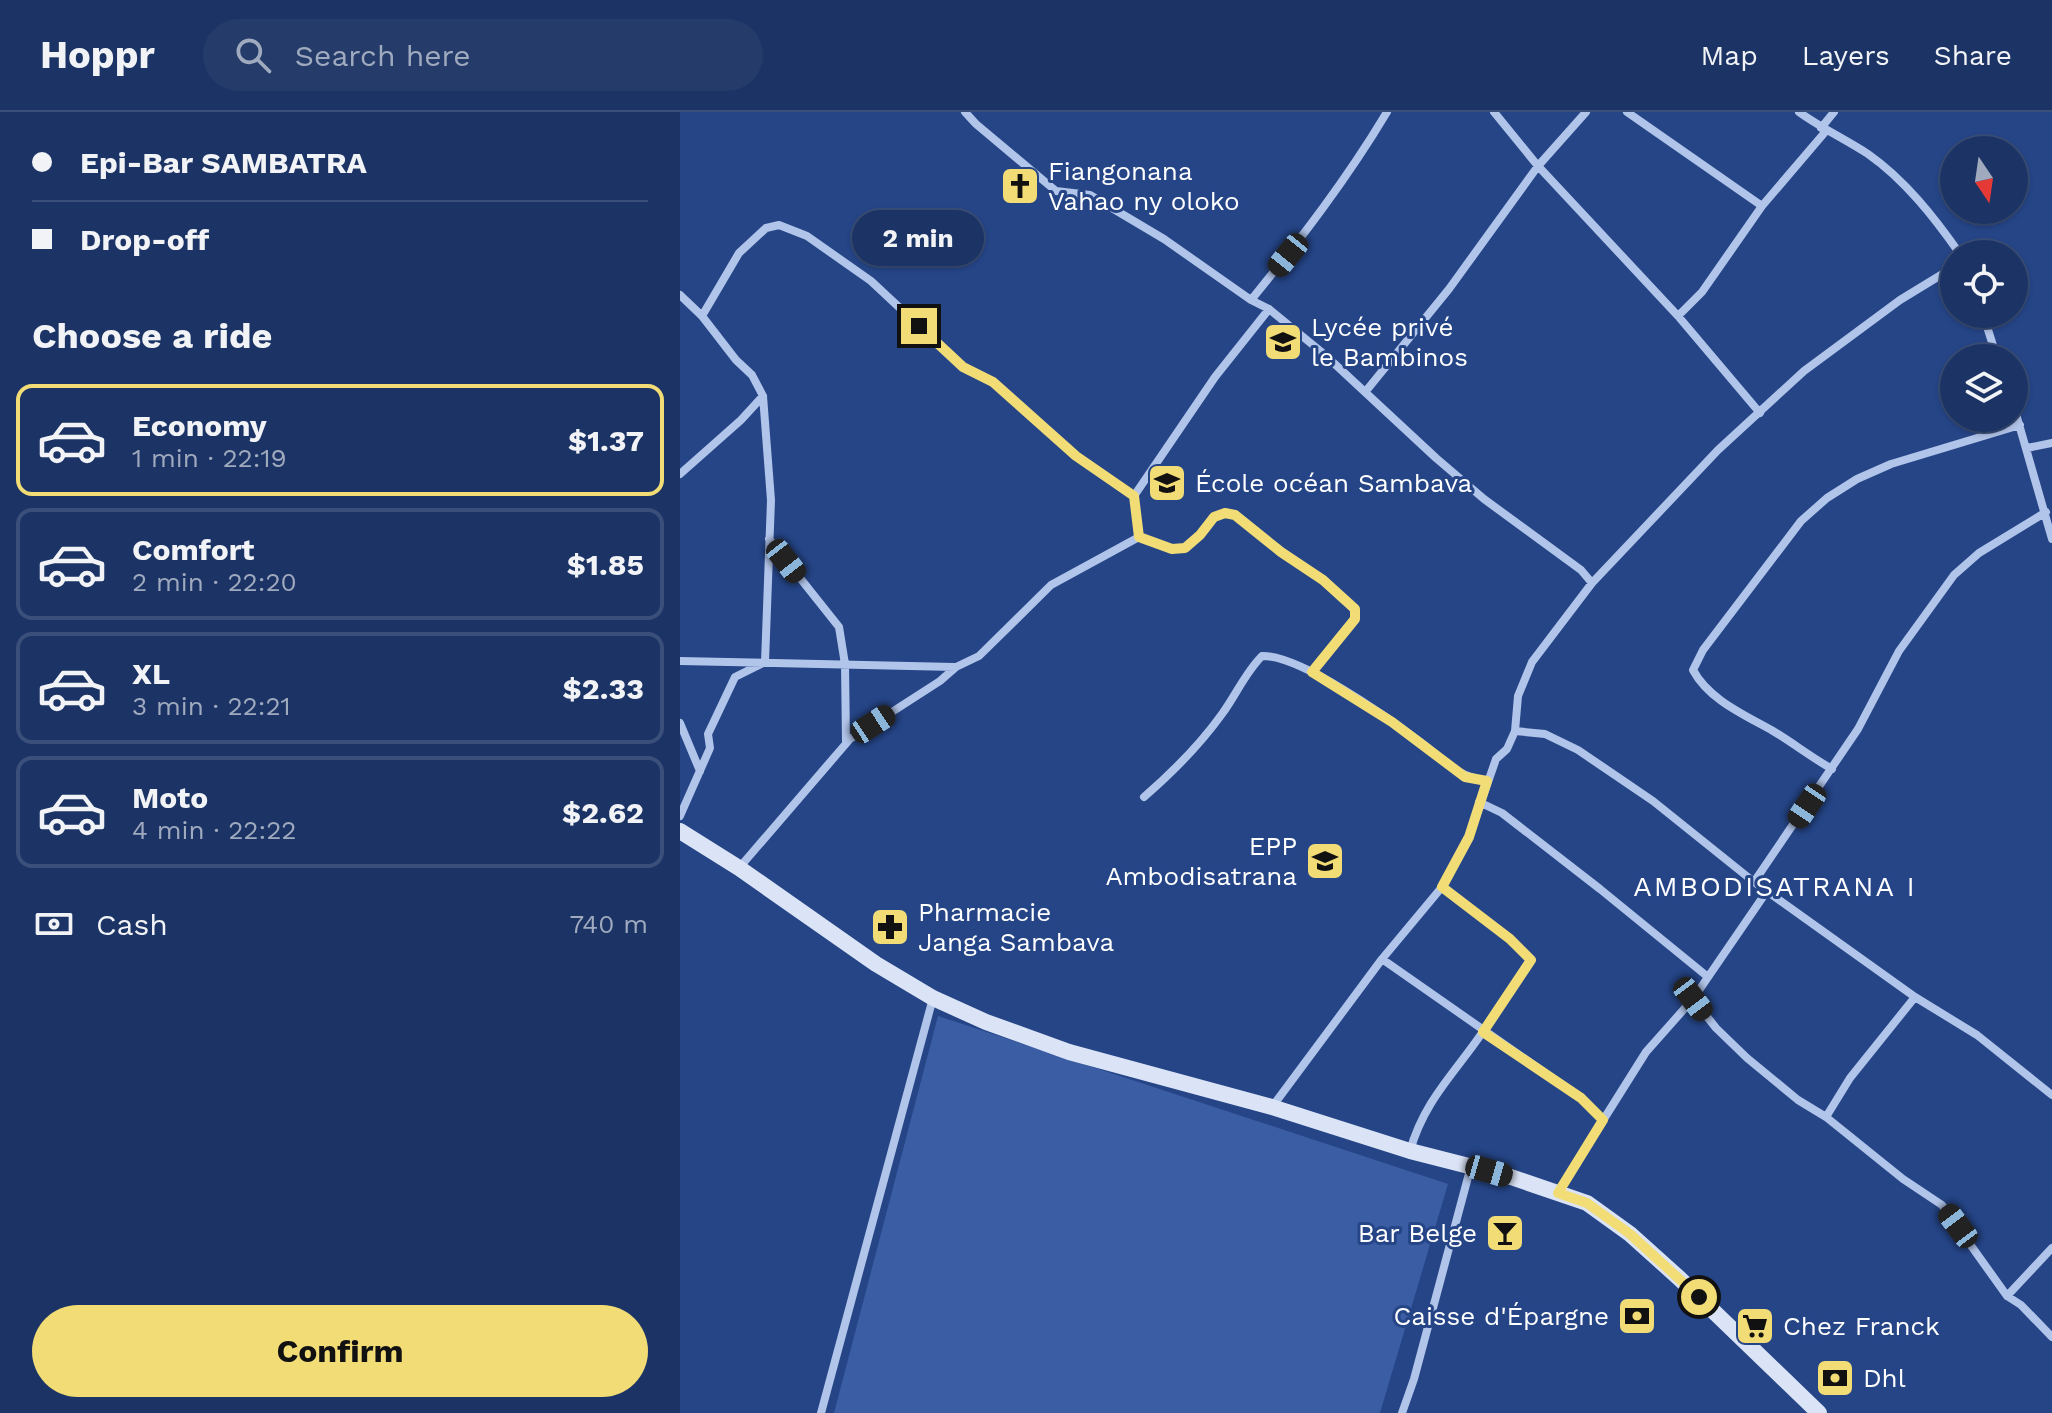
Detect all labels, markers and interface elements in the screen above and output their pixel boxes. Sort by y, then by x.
search box [203,19,763,91]
text: Hoppr [40,33,155,77]
icon: search [231,33,275,77]
text: Search here [295,38,471,73]
text: Map [1701,39,1758,72]
text: Layers [1802,39,1890,72]
text: Share [1934,39,2012,72]
north arrow [1940,136,2028,224]
map controls [1940,136,2028,432]
text: Epi-Bar SAMBATRA [80,145,367,180]
place label: Fiangonana Vahao ny oloko [1048,156,1240,216]
church icon: Fiangonana Vahao ny oloko [999,165,1041,207]
callout: 2 min [853,210,985,266]
text: Drop-off [80,222,209,257]
text: 2 min [882,223,954,253]
car [1264,229,1312,281]
button: locate [1940,240,2028,328]
route end [901,308,937,344]
place label: Lycée privé le Bambinos [1311,312,1468,372]
text: Choose a ride [32,315,272,357]
school or university icon: Lycée privé le Bambinos [1262,321,1304,363]
button: layers [1940,344,2028,432]
icon: car [36,404,108,476]
text: Economy [132,408,267,443]
text: $1.37 [568,423,644,458]
text: 1 min · 22:19 [132,443,287,473]
school or university icon: École océan Sambava [1146,462,1188,504]
place label: École océan Sambava [1195,468,1473,498]
icon: car [36,528,108,600]
text: Comfort [132,532,254,567]
car [762,535,810,587]
text: $1.85 [567,547,644,582]
text: 2 min · 22:20 [132,567,297,597]
icon: car [36,652,108,724]
text: XL [132,656,170,691]
text: $2.33 [563,671,644,706]
text: 3 min · 22:21 [132,691,291,721]
car [846,701,900,747]
icon: car [36,776,108,848]
car [1784,779,1830,833]
text: Moto [132,780,208,815]
text: $2.62 [562,795,644,830]
text: 4 min · 22:22 [132,815,296,845]
place label: EPP Ambodisatrana [1105,831,1297,891]
school or university icon: EPP Ambodisatrana [1304,840,1346,882]
district label: AMBODISATRANA I [1633,870,1917,903]
place label: Pharmacie Janga Sambava [918,897,1115,957]
icon: cash [32,902,76,946]
pharmacy icon: Pharmacie Janga Sambava [869,906,911,948]
text: Cash [96,907,168,942]
text: 740 m [569,909,648,939]
car [1669,973,1717,1025]
car [1463,1153,1515,1189]
car [1934,1200,1982,1252]
bar icon: Bar Belge [1484,1212,1526,1254]
place label: Bar Belge [1358,1218,1477,1248]
route start [1681,1279,1717,1315]
bank icon: Caisse d'Épargne [1616,1295,1658,1337]
place label: Caisse d'Épargne [1393,1301,1609,1331]
button: Confirm [32,1305,648,1397]
supermarket icon: Chez Franck [1734,1305,1776,1347]
place label: Chez Franck [1783,1311,1940,1341]
bank icon: Dhl [1814,1357,1856,1399]
place label: Dhl [1863,1363,1906,1393]

